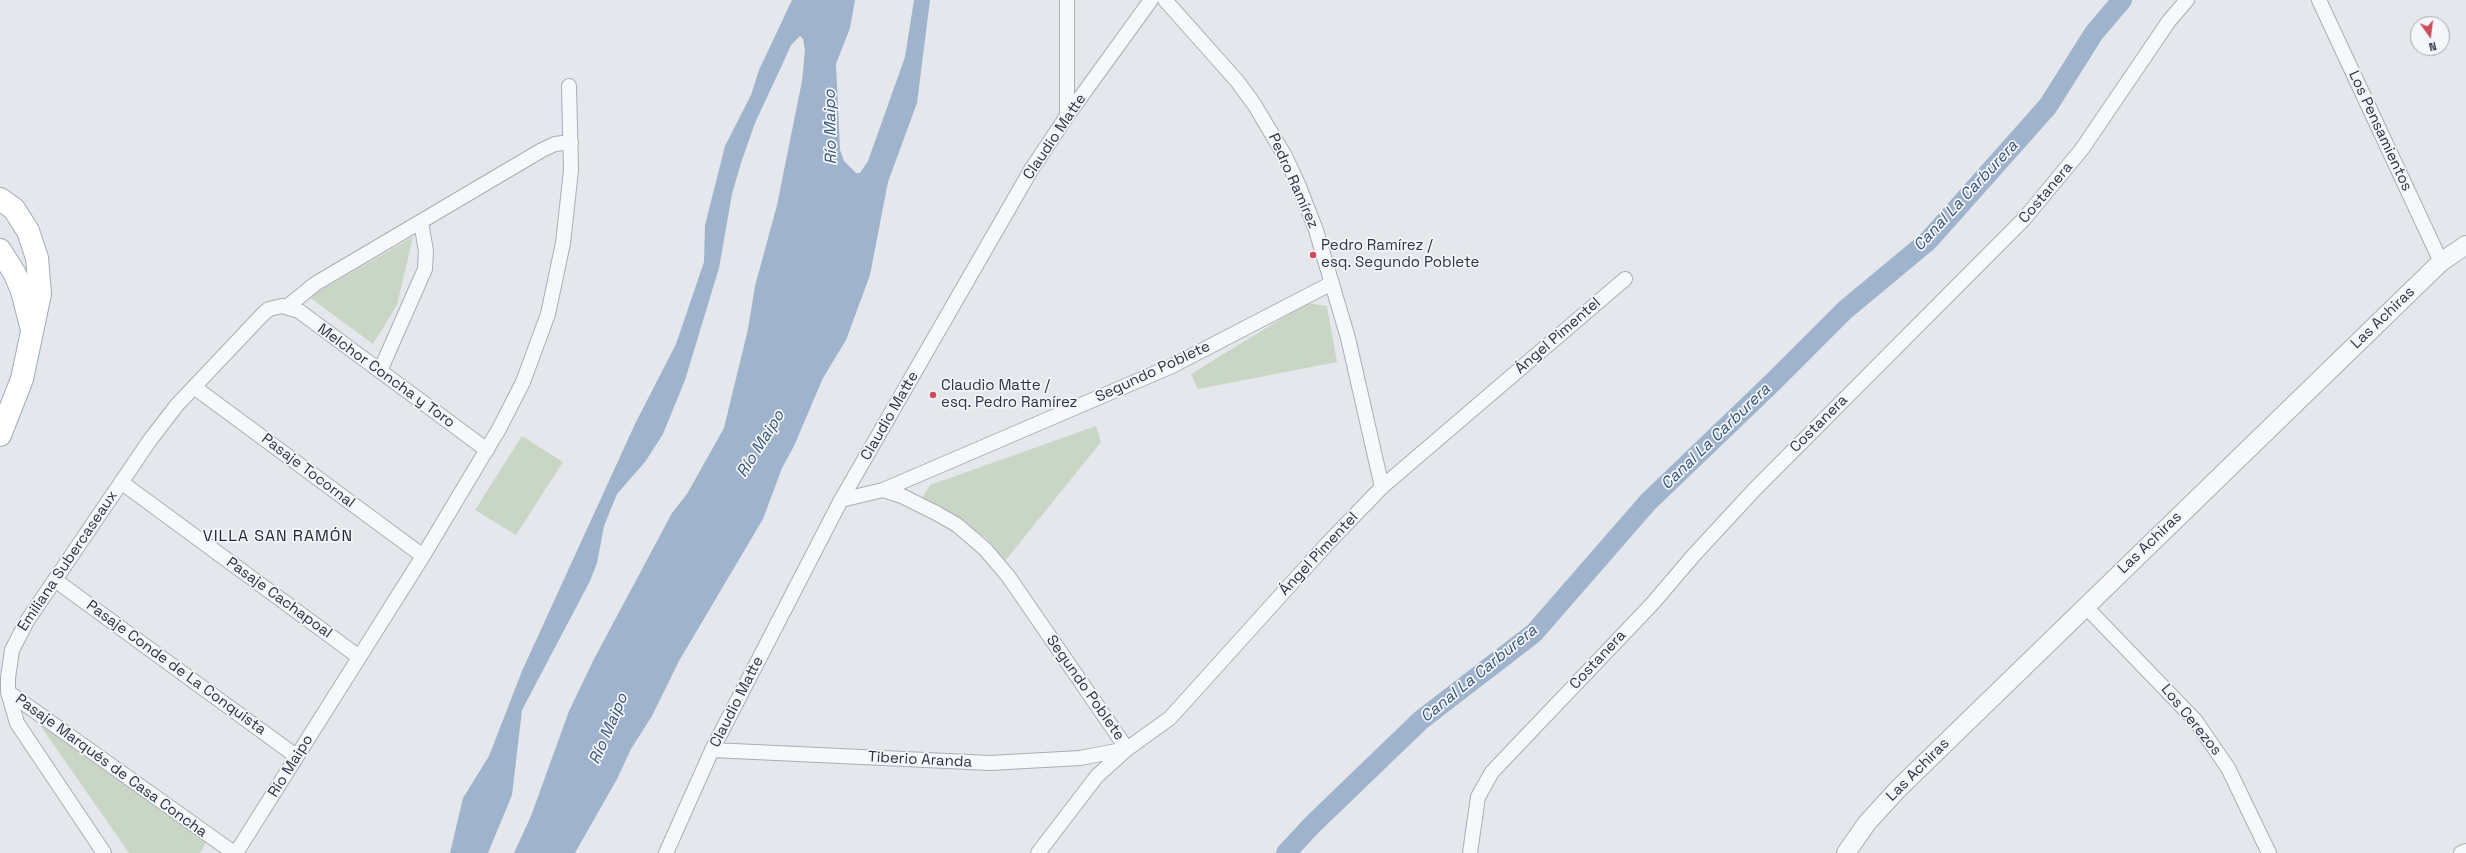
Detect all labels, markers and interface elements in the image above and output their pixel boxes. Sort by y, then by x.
north arrow [2410,16,2450,56]
text: N [2427,39,2438,54]
street label: Los Pensamientos [2344,68,2416,194]
water label: Río Maipo [821,89,841,165]
street label: Claudio Matte [1020,91,1090,183]
street label: Pedro Ramírez [1264,131,1322,231]
water label: Canal La Carburera [1910,137,2022,255]
street label: Costanera [2015,159,2077,227]
place label: Pedro Ramírez / esq. Segundo Poblete [1321,237,1479,272]
marker: Pedro Ramírez / esq. Segundo Poblete [1308,250,1318,260]
street label: Las Achiras [2347,283,2419,353]
street label: Ángel Pimentel [1512,294,1604,378]
street label: Melchor Concha y Toro [314,320,458,432]
street label: Segundo Poblete [1093,338,1213,406]
street label: Claudio Matte [857,368,923,464]
place label: Claudio Matte / esq. Pedro Ramírez [941,377,1077,412]
water label: Canal La Carburera [1657,380,1775,494]
marker: Claudio Matte / esq. Pedro Ramírez [928,390,938,400]
street label: Costanera [1786,391,1852,457]
water label: Río Maipo [733,407,789,481]
street label: Pasaje Tocornal [258,430,358,512]
street label: Emiliana Subercaseaux [14,487,122,635]
street label: Las Achiras [2114,508,2186,578]
street label: Ángel Pimentel [1276,509,1362,599]
district label: VILLA SAN RAMÓN [203,527,353,547]
street label: Pasaje Cachapoal [223,554,335,642]
street label: Pasaje Conde de La Conquista [83,597,269,739]
water label: Canal La Carburera [1417,621,1541,727]
street label: Costanera [1566,627,1630,693]
street label: Segundo Poblete [1042,632,1128,744]
street label: Claudio Matte [706,654,768,750]
street label: Los Cerezos [2157,681,2225,759]
street label: Pasaje Marqués de Casa Concha [12,690,210,842]
water label: Río Maipo [585,691,633,767]
street label: Río Maipo [265,731,317,801]
street label: Las Achiras [1883,735,1953,805]
street label: Tiberio Aranda [867,748,973,772]

